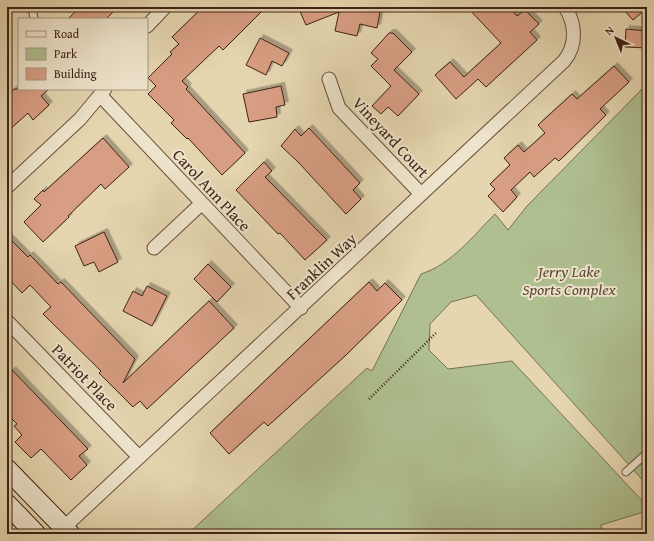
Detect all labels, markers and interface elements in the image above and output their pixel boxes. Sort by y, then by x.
legend [18,18,148,90]
north arrow [596,18,636,58]
text: N [601,22,618,39]
text: Road [54,25,80,42]
text: Park [54,45,78,62]
text: Building [54,65,97,82]
street label: Vineyard Court [347,91,435,183]
street label: Carol Ann Place [167,143,257,237]
street label: Franklin Way [280,227,362,305]
park label: Jerry Lake Sports Complex [522,259,617,301]
street label: Patriot Place [47,338,123,416]

